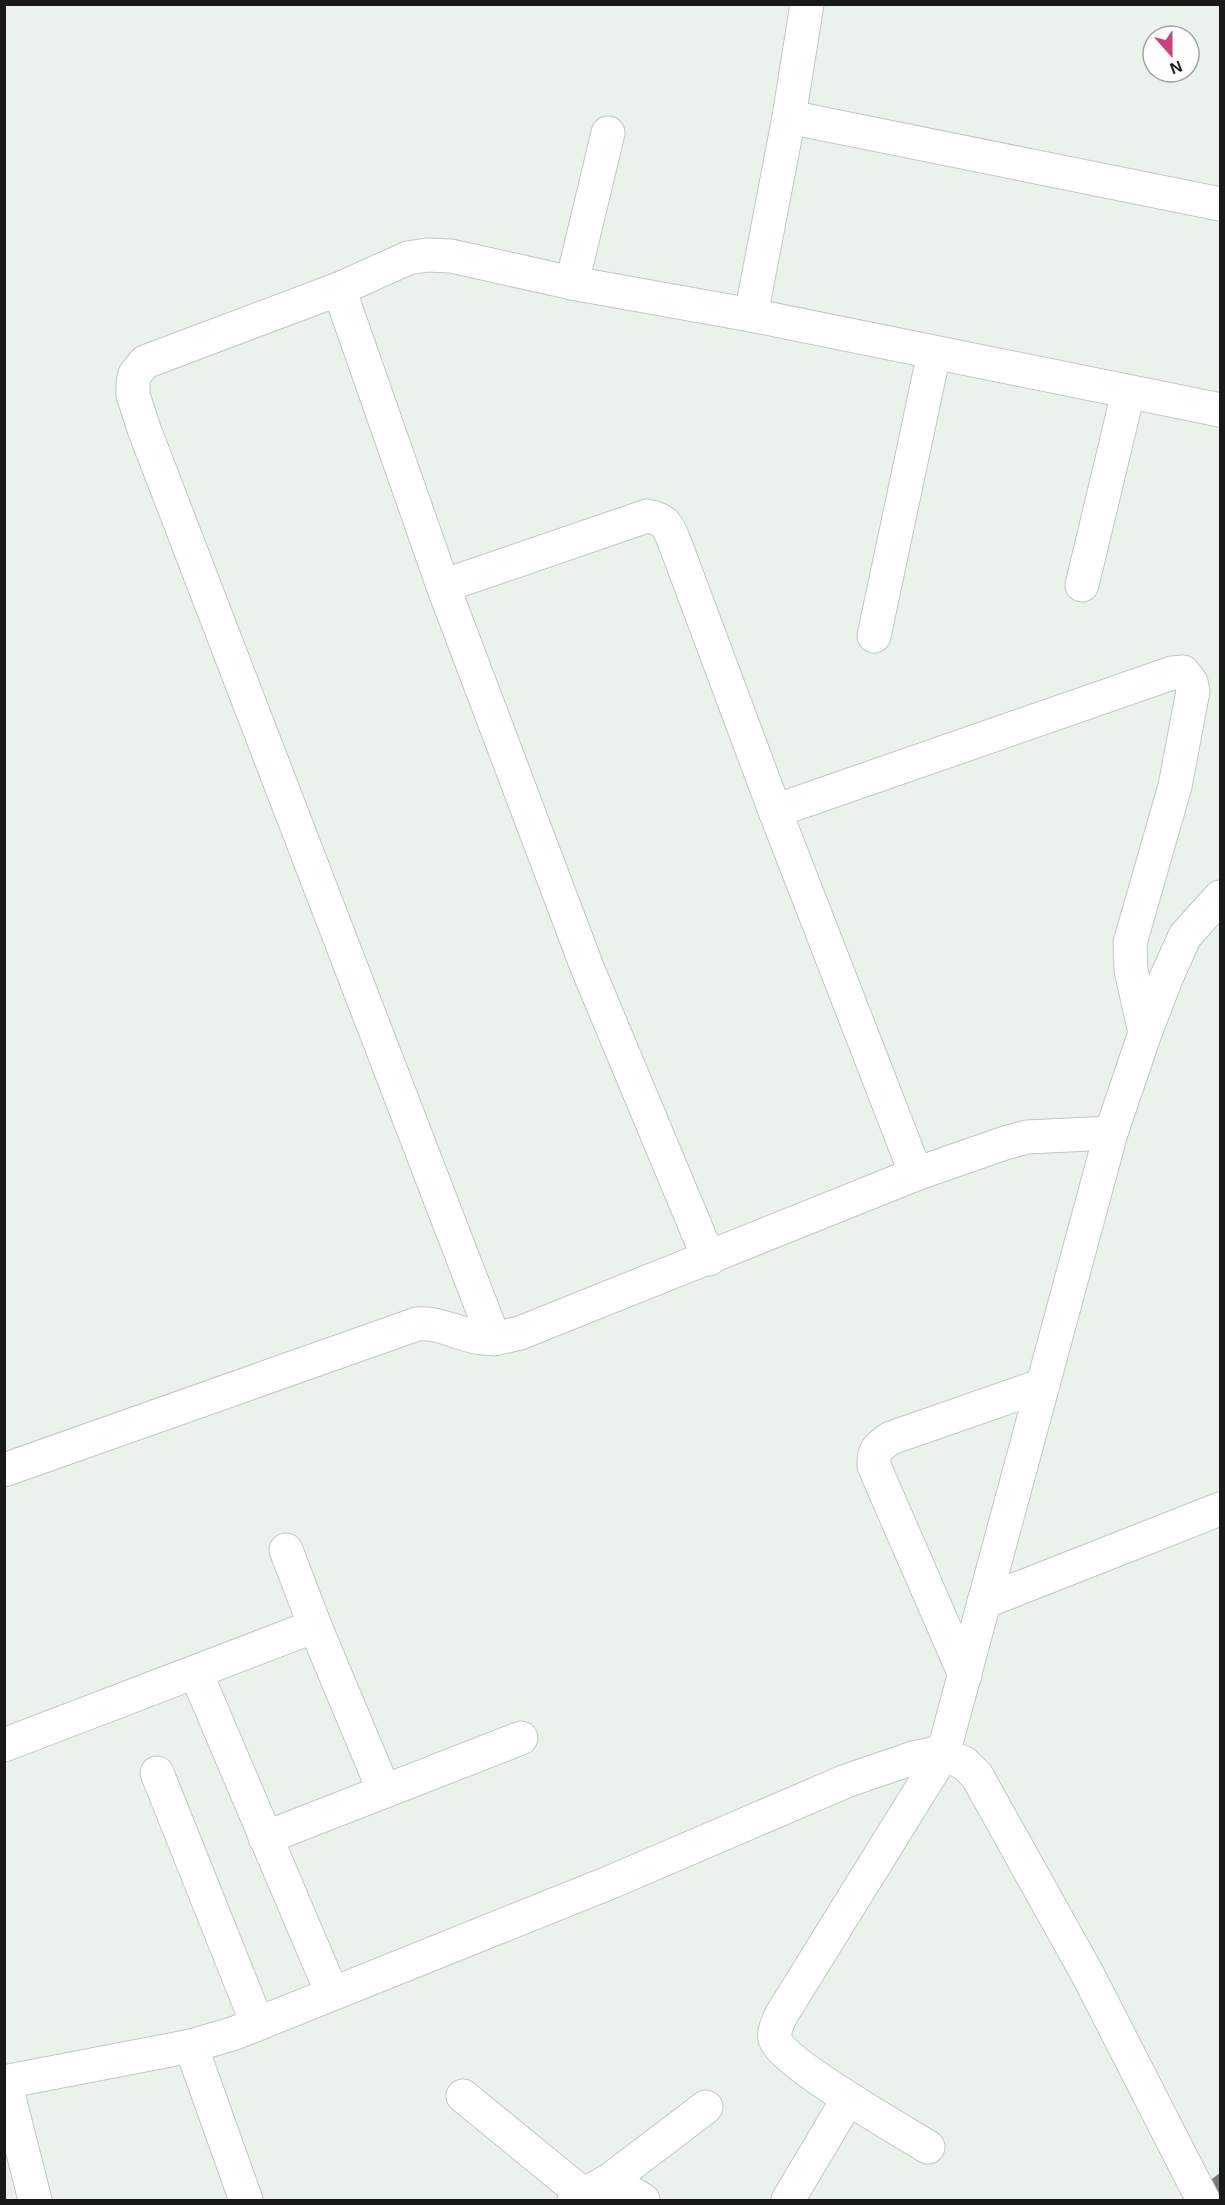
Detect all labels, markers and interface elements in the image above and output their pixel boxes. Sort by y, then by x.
north arrow [1141,24,1201,84]
text: N [1168,58,1185,78]

